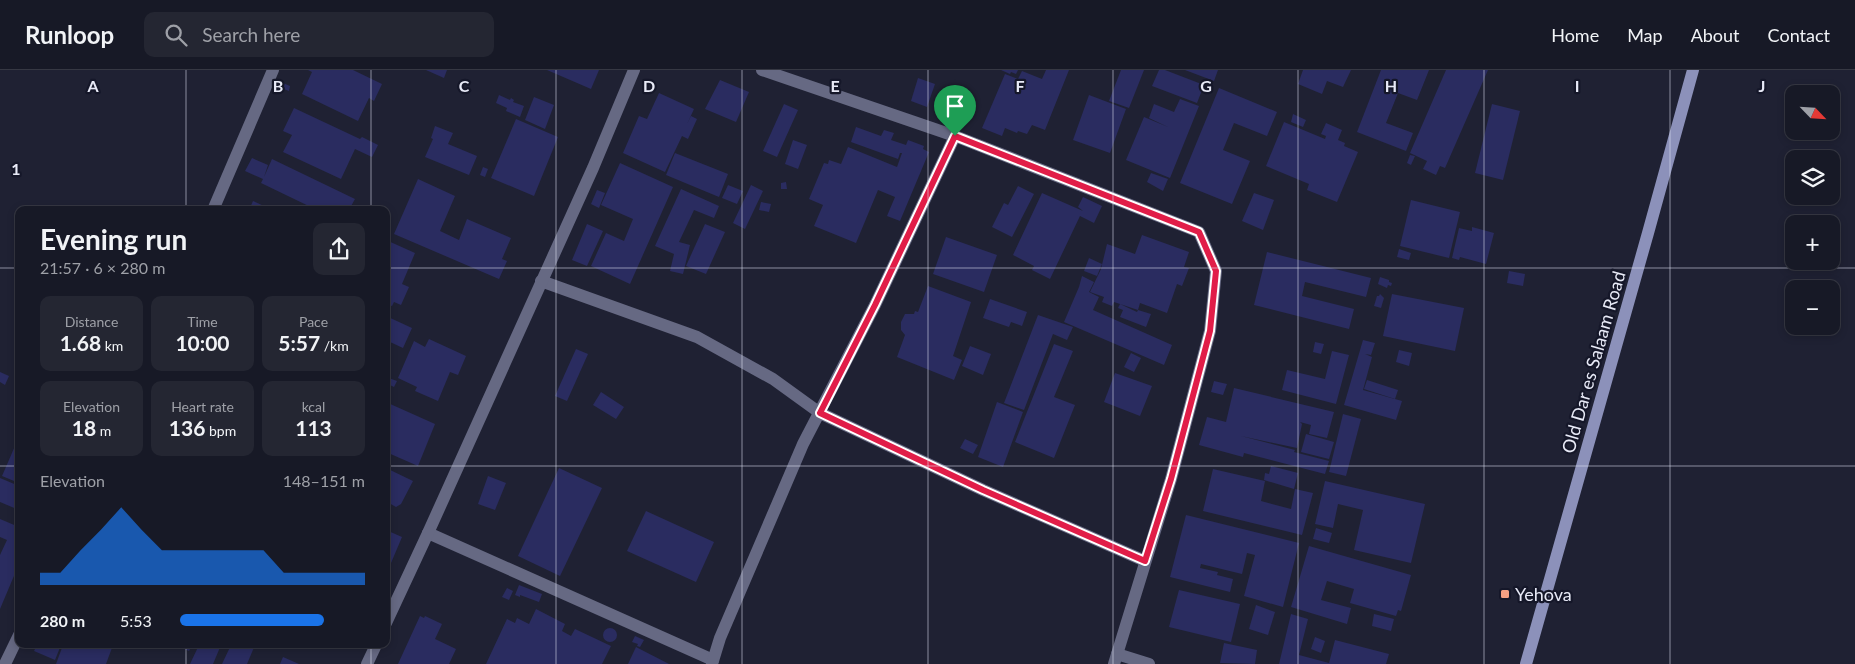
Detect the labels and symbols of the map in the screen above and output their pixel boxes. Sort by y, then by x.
text: A [86,76,99,95]
text: B [273,76,283,95]
text: C [459,76,470,95]
text: D [643,76,655,95]
text: E [830,76,840,95]
text: F [1015,76,1025,95]
text: G [1200,76,1212,95]
text: H [1385,76,1397,95]
text: I [1575,76,1579,95]
text: J [1759,76,1765,95]
pin [934,85,976,136]
north arrow [1785,85,1840,140]
text: 1 [11,159,21,178]
street label: Old Dar es Salaam Road [1556,268,1630,456]
place label: Yehova [1515,583,1572,605]
marker: Yehova [1499,588,1511,600]

